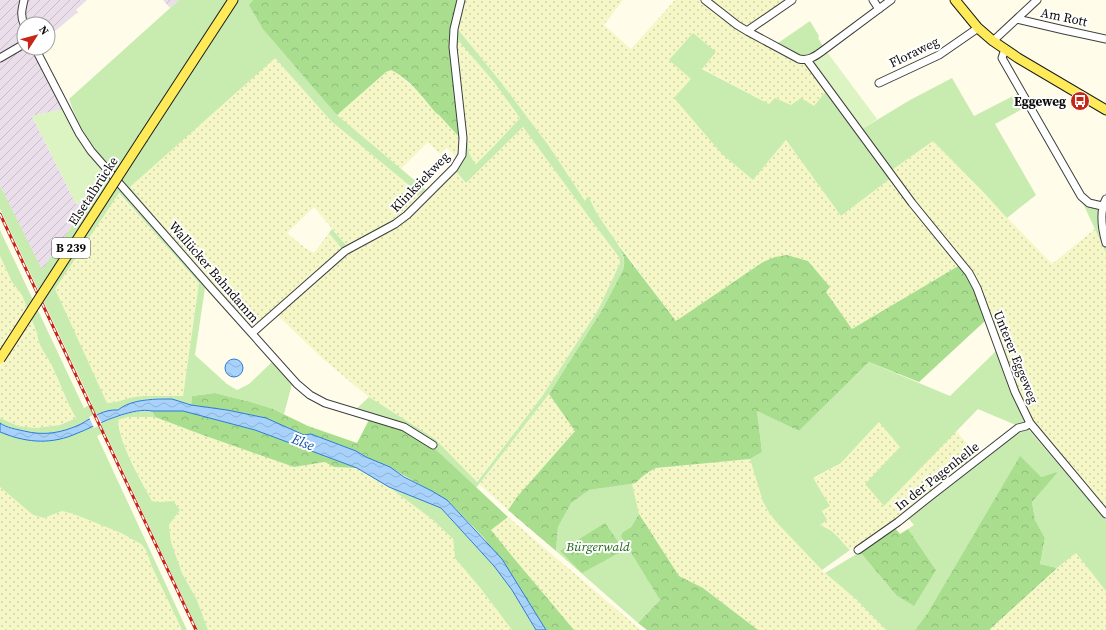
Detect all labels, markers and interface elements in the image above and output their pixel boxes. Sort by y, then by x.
street label: Am Rott [1039,4,1090,30]
north arrow [16,16,56,56]
text: N [35,23,52,38]
street label: Floraweg [886,33,942,71]
bus stop icon: Eggeweg [1069,90,1091,112]
place label: Eggeweg [1014,93,1066,110]
street label: Klinksiekweg [387,148,453,216]
street label: Elsetalbrücke [64,153,122,229]
street label: Wallücker Bahndamm [165,218,263,327]
road number: B 239 [52,238,90,258]
street label: Unterer Eggeweg [990,308,1042,406]
water label: Else [288,428,317,456]
street label: In der Pagenhelle [891,438,983,514]
park label: Bürgerwald [565,538,630,555]

